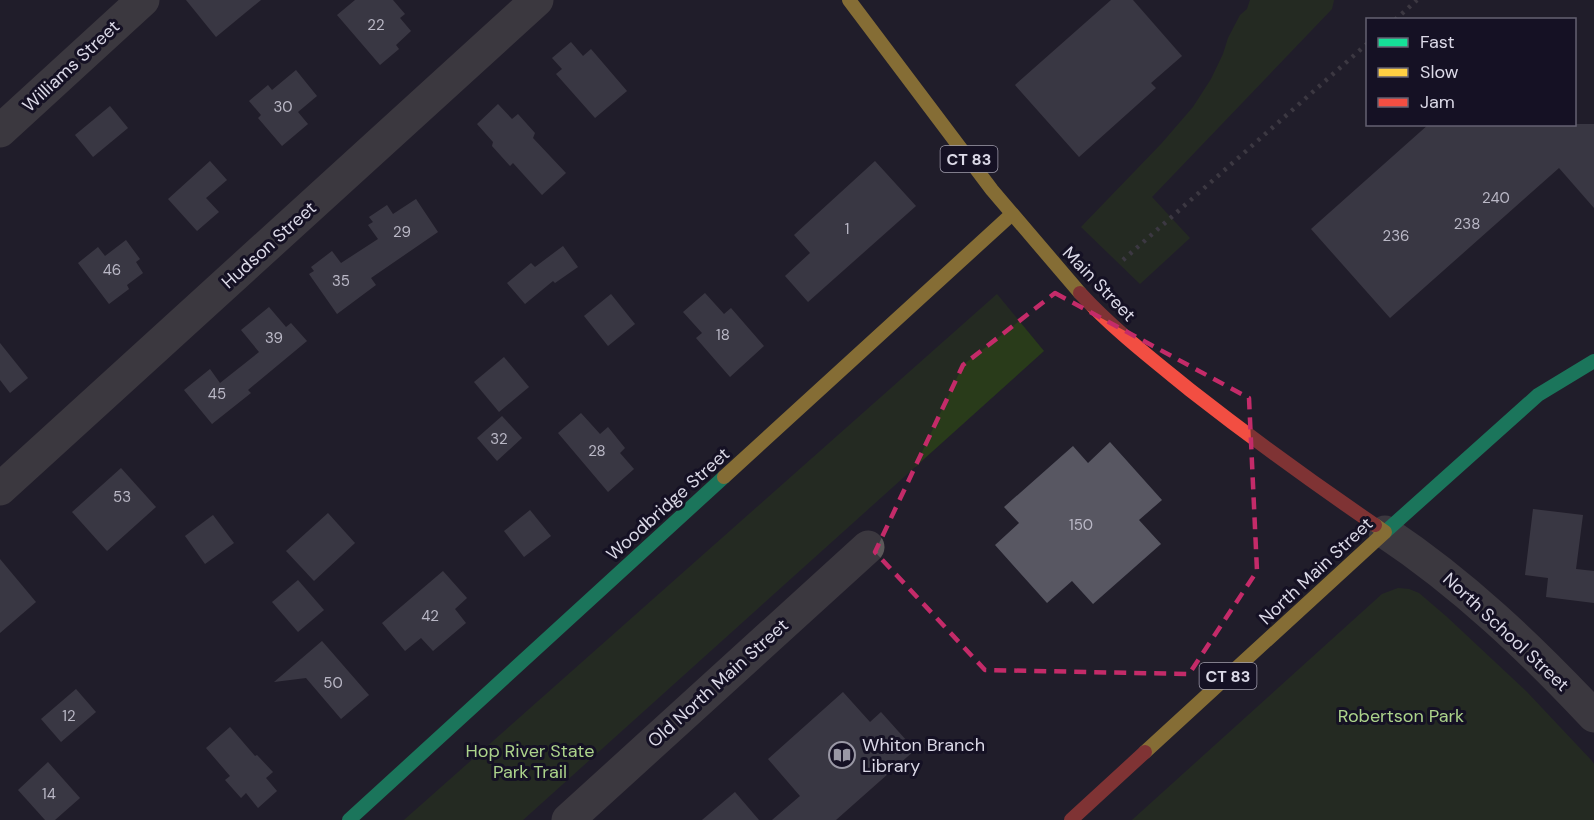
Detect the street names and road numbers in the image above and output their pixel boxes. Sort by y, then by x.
street label: Williams Street [17,15,125,117]
road number: CT 83 [940,146,998,172]
street label: Hudson Street [216,196,322,294]
street label: Main Street [1057,241,1141,327]
street label: Woodbridge Street [601,442,735,566]
street label: North Main Street [1254,512,1378,630]
street label: North School Street [1438,567,1574,697]
street label: Old North Main Street [643,613,793,753]
road number: CT 83 [1200,663,1256,689]

